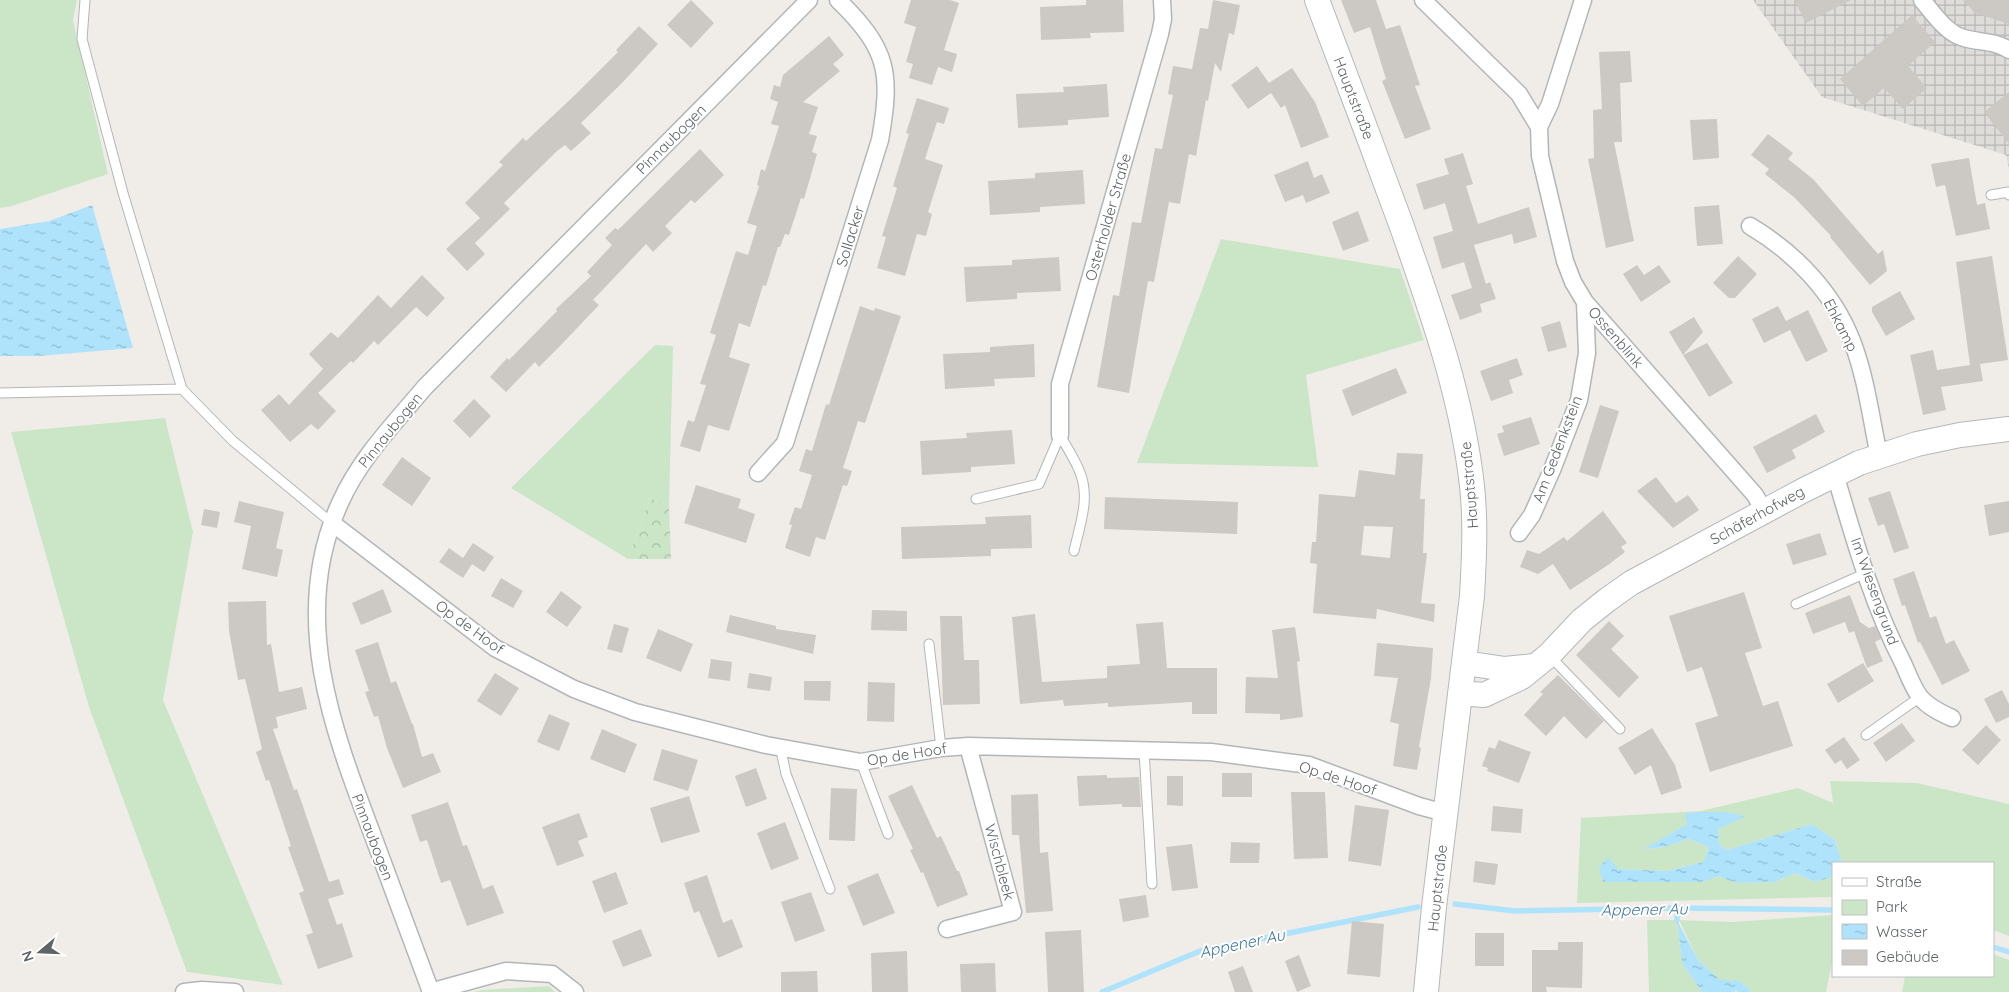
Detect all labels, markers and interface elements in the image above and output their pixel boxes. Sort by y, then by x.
street label: Hauptstraße [1330,54,1378,142]
street label: Pinnaubogen [632,100,710,178]
street label: Osterholder Straße [1081,151,1135,283]
street label: Sollacker [832,203,868,269]
street label: Ehkamp [1820,295,1862,355]
street label: Ossenblink [1584,302,1648,372]
street label: Pinnaubogen [354,389,426,471]
street label: Am Gedenkstein [1528,393,1586,505]
street label: Hauptstraße [1456,441,1482,529]
street label: Schäferhofweg [1706,481,1808,549]
street label: Im Wiesengrund [1847,535,1903,647]
street label: Op de Hoof [432,596,509,659]
street label: Op de Hoof [866,738,949,770]
street label: Op de Hoof [1297,757,1380,800]
street label: Pinnaubogen [348,791,398,883]
street label: Wischbleek [981,822,1019,902]
street label: Hauptstraße [1423,844,1451,932]
legend [1832,862,1994,977]
text: Straße [1876,872,1922,891]
text: Park [1876,897,1908,916]
water label: Appener Au [1600,898,1689,920]
text: Wasser [1876,922,1928,941]
water label: Appener Au [1197,924,1287,962]
north arrow [15,927,65,977]
text: Gebäude [1876,947,1939,966]
text: N [18,948,38,964]

